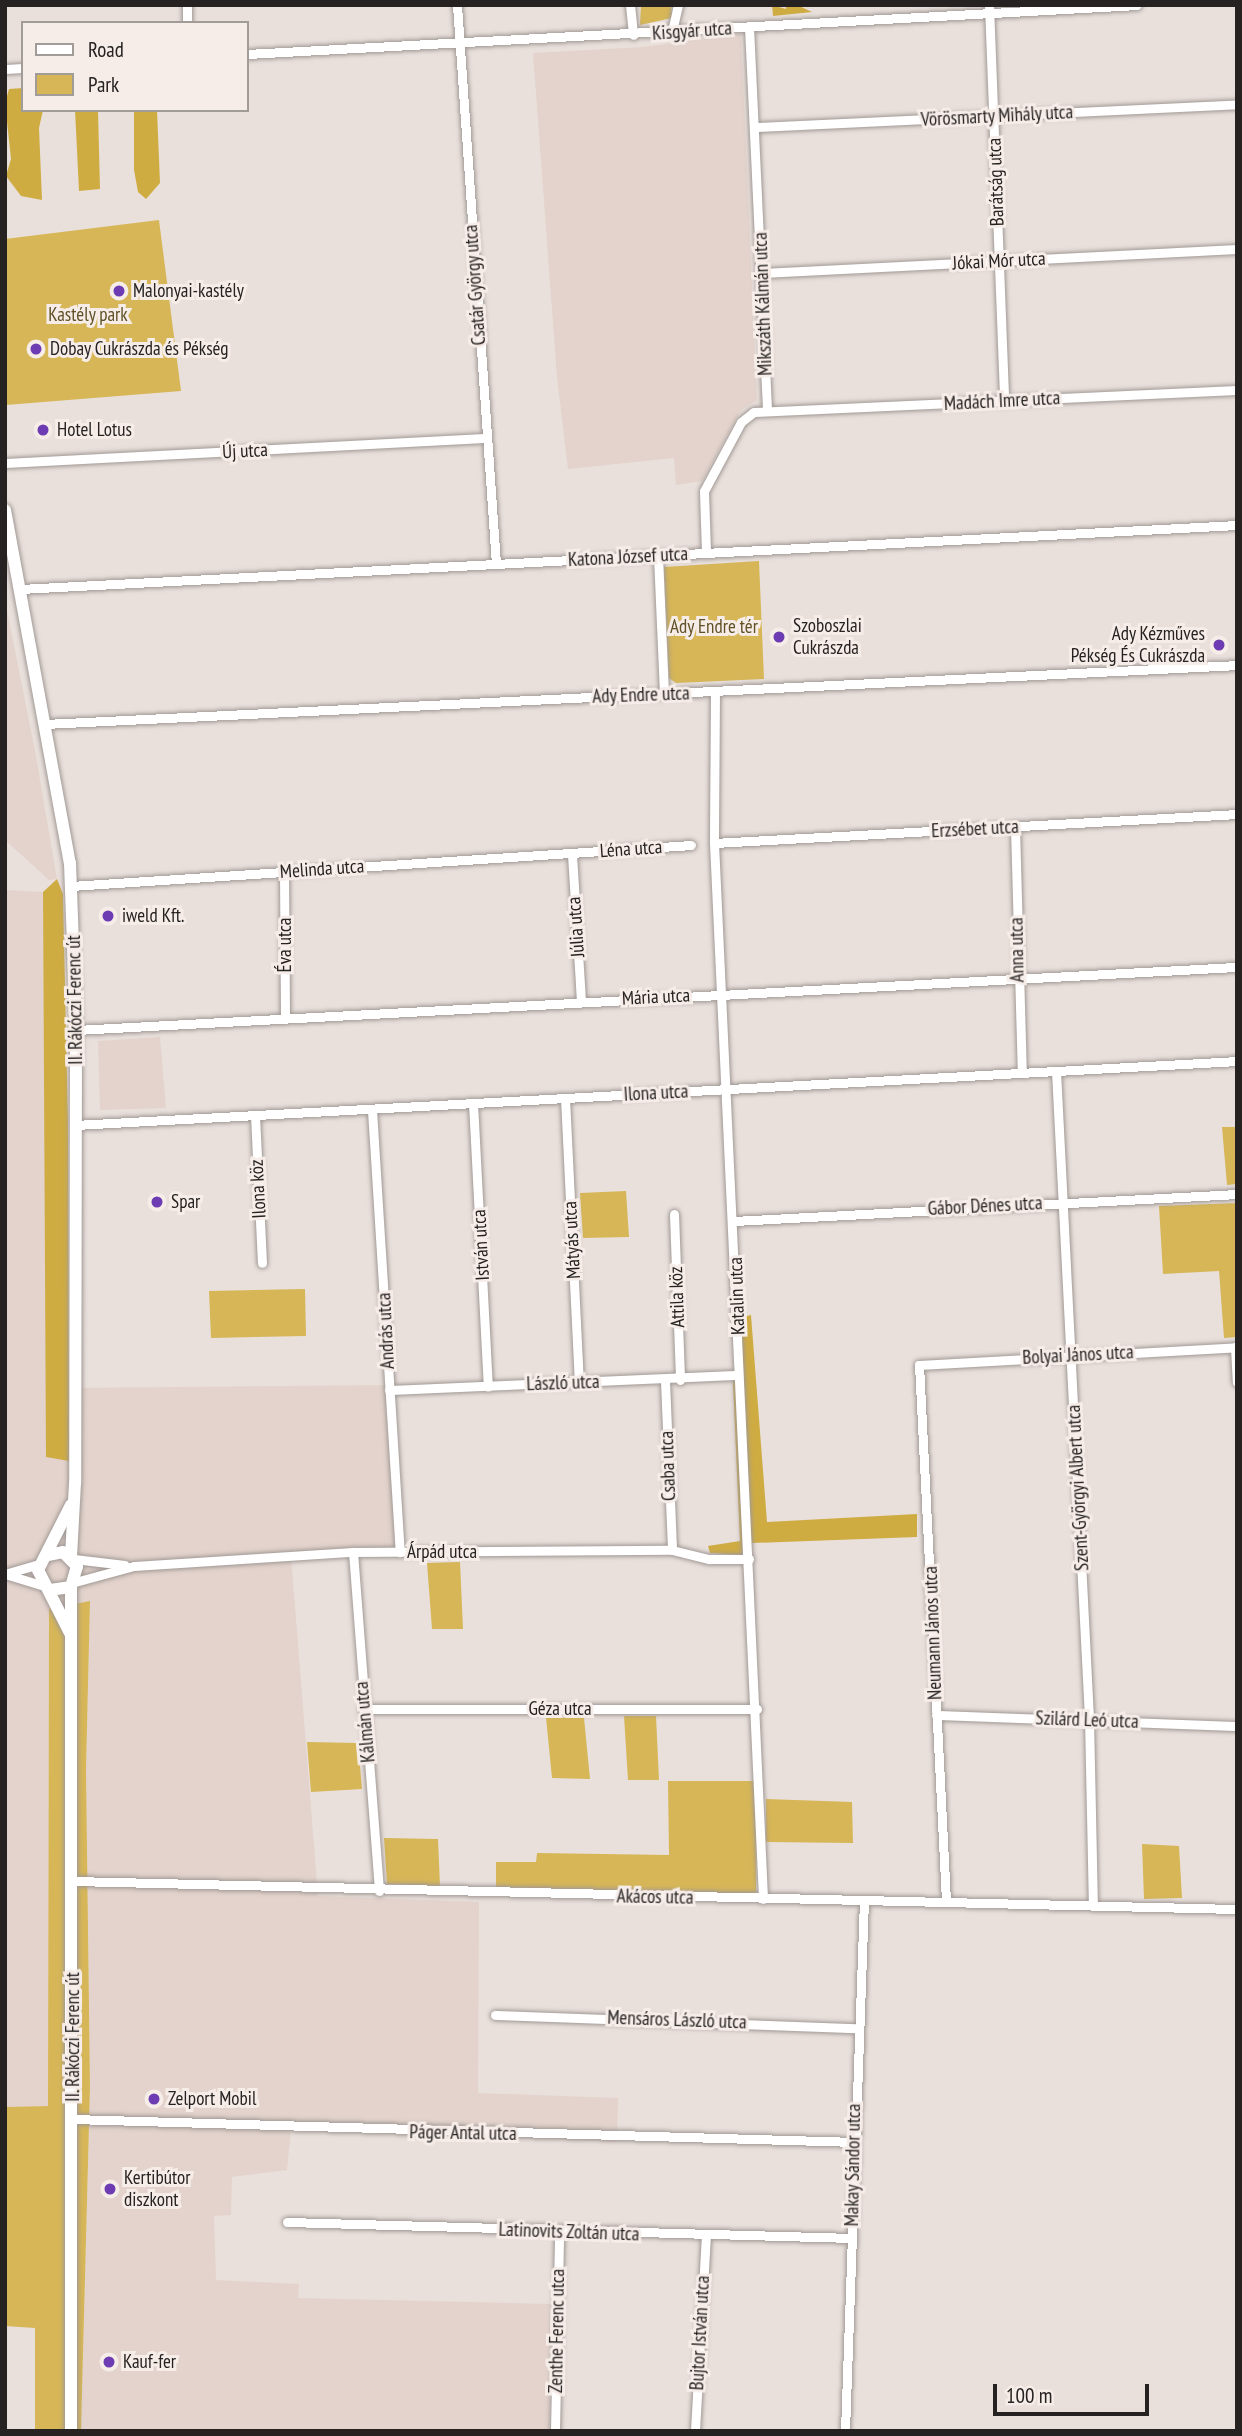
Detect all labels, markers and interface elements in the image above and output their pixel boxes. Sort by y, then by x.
street label: Kisgyár utca [651,17,733,45]
legend [21,21,248,112]
text: Road [88,36,124,63]
text: Park [88,71,119,98]
street label: Vörösmarty Mihály utca [920,101,1074,131]
street label: Barátság utca [983,137,1009,227]
street label: Csatár György utca [459,224,491,346]
street label: Mikszáth Kálmán utca [749,232,777,376]
street label: Jókai Mór utca [952,247,1046,275]
place label: Malonyai-kastély [133,280,244,302]
marker: Malonyai-kastély [111,283,127,299]
park label: Kastély park [48,304,128,326]
place label: Dobay Cukrászda és Pékség [50,338,229,360]
marker: Dobay Cukrászda és Pékség [28,341,44,357]
street label: Madách Imre utca [943,387,1061,415]
place label: Hotel Lotus [57,419,132,441]
marker: Hotel Lotus [35,422,51,438]
street label: Új utca [222,438,268,464]
street label: Katona József utca [567,542,689,572]
place label: Szoboszlai Cukrászda [793,615,862,659]
park label: Ady Endre tér [670,616,758,638]
place label: Ady Kézműves Pékség És Cukrászda [1071,623,1205,667]
marker: Szoboszlai Cukrászda [771,629,787,645]
marker: Ady Kézműves Pékség És Cukrászda [1211,637,1227,653]
street label: Ady Endre utca [592,682,690,708]
street label: Erzsébet utca [931,815,1019,843]
street label: Léna utca [599,835,663,863]
street label: Melinda utca [279,855,365,883]
street label: Júlia utca [563,896,589,958]
place label: iweld Kft. [122,905,184,927]
marker: iweld Kft. [100,908,116,924]
street label: Anna utca [1005,917,1029,983]
street label: Éva utca [274,918,296,972]
street label: II. Rákóczi Ferenc út [62,934,88,1066]
street label: Mária utca [621,984,691,1010]
street label: Ilona utca [623,1080,689,1106]
street label: Ilona köz [245,1159,271,1219]
place label: Spar [171,1191,200,1213]
street label: Gábor Dénes utca [927,1192,1043,1220]
marker: Spar [149,1194,165,1210]
street label: Mátyás utca [559,1201,585,1279]
street label: István utca [468,1209,494,1281]
street label: Katalin utca [724,1257,750,1335]
street label: Attila köz [665,1266,689,1328]
street label: András utca [373,1292,399,1370]
street label: Bolyai János utca [1022,1341,1134,1369]
street label: László utca [526,1370,600,1396]
street label: Szent-Györgyi Albert utca [1062,1404,1094,1572]
street label: Csaba utca [655,1431,681,1501]
street label: Árpád utca [407,1541,477,1563]
street label: Neumann János utca [919,1566,947,1700]
street label: Kálmán utca [350,1680,380,1764]
street label: Géza utca [528,1698,592,1720]
street label: Szilárd Leó utca [1035,1707,1139,1733]
street label: Akácos utca [616,1885,694,1909]
street label: II. Rákóczi Ferenc út [62,1971,84,2103]
street label: Mensáros László utca [607,2006,747,2034]
place label: Zelport Mobil [168,2088,256,2110]
marker: Zelport Mobil [146,2091,162,2107]
street label: Makay Sándor utca [841,2103,865,2227]
street label: Páger Antal utca [409,2121,517,2145]
place label: Kertibútor diszkont [124,2167,190,2211]
marker: Kertibútor diszkont [102,2181,118,2197]
street label: Latinovits Zoltán utca [498,2218,640,2246]
street label: Zenthe Ferenc utca [545,2268,569,2394]
street label: Bujtor István utca [686,2275,714,2391]
place label: Kauf-fer [123,2351,176,2373]
marker: Kauf-fer [101,2354,117,2370]
scale bar [997,2370,1153,2414]
text: 100 m [1006,2382,1052,2409]

